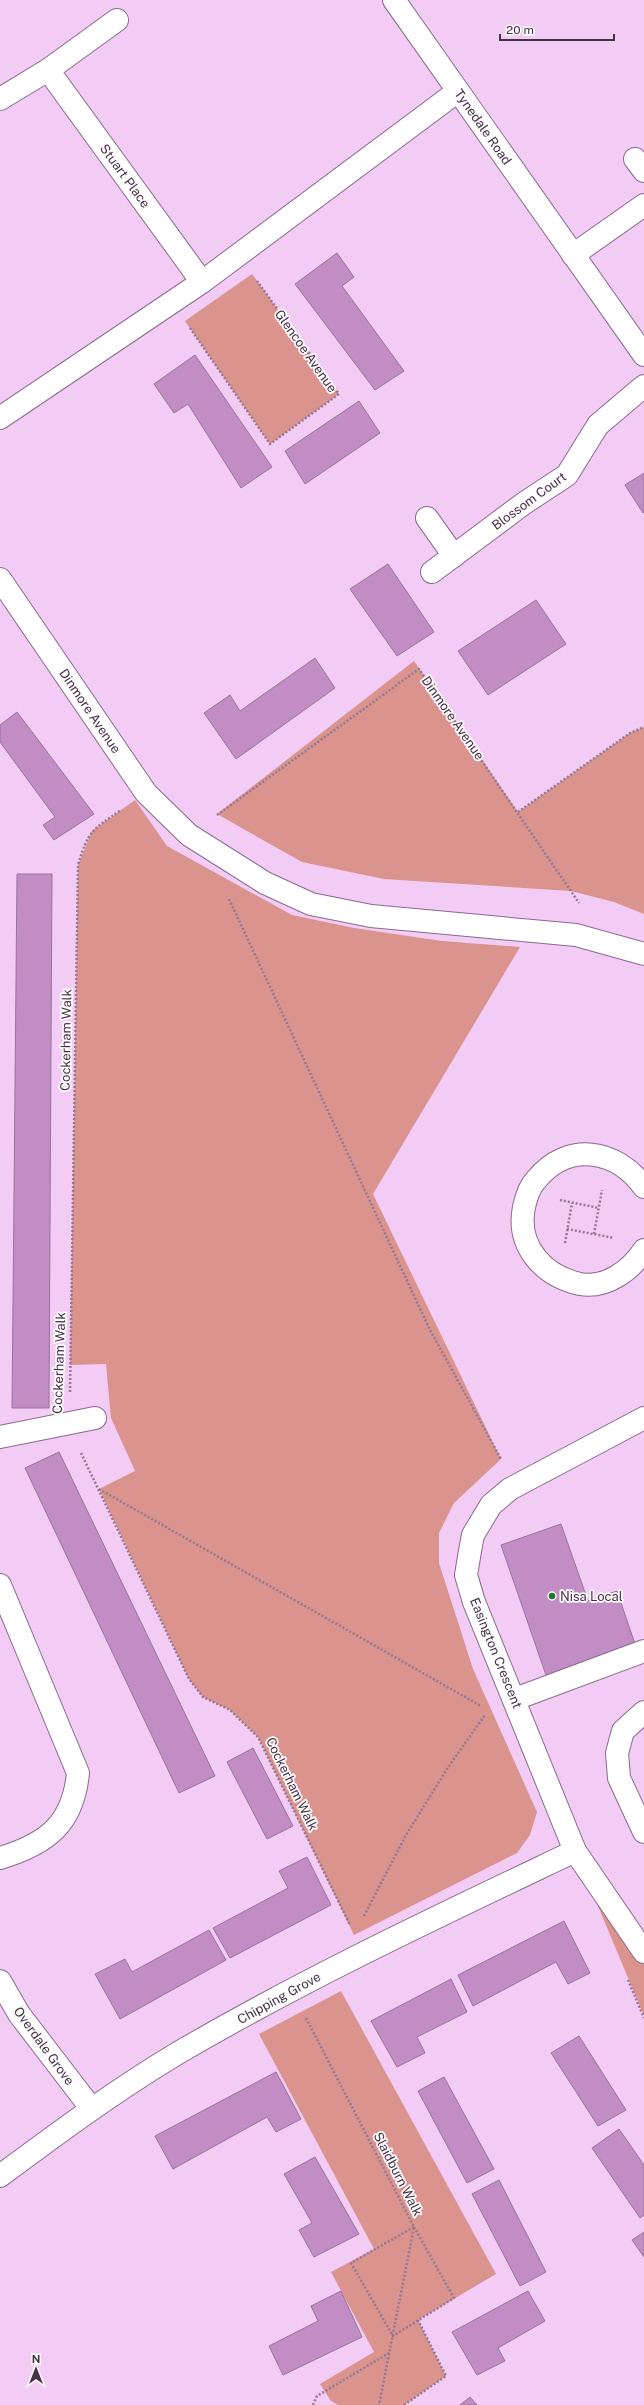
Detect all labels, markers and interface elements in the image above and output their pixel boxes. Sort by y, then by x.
scale bar [500,16,614,42]
text: 20 m [506,23,534,37]
street label: Tynedale Road [451,86,515,168]
street label: Stuart Place [97,141,153,211]
street label: Glencoe Avenue [272,307,340,395]
street label: Blossom Court [489,469,569,533]
street label: Dinmore Avenue [56,666,124,756]
street label: Dinmore Avenue [419,673,487,763]
street label: Cockerham Walk [58,989,74,1091]
street label: Cockerham Walk [50,1312,68,1414]
place label: Nisa Local [560,1589,623,1604]
marker: Nisa Local [547,1591,557,1601]
street label: Easington Crescent [467,1595,525,1711]
street label: Cockerham Walk [263,1735,321,1833]
street label: Chipping Grove [235,1969,323,2027]
street label: Overdale Grove [11,2004,77,2088]
street label: Slaidburn Walk [370,2130,426,2218]
north arrow [16,2349,56,2389]
text: N [32,2353,40,2365]

